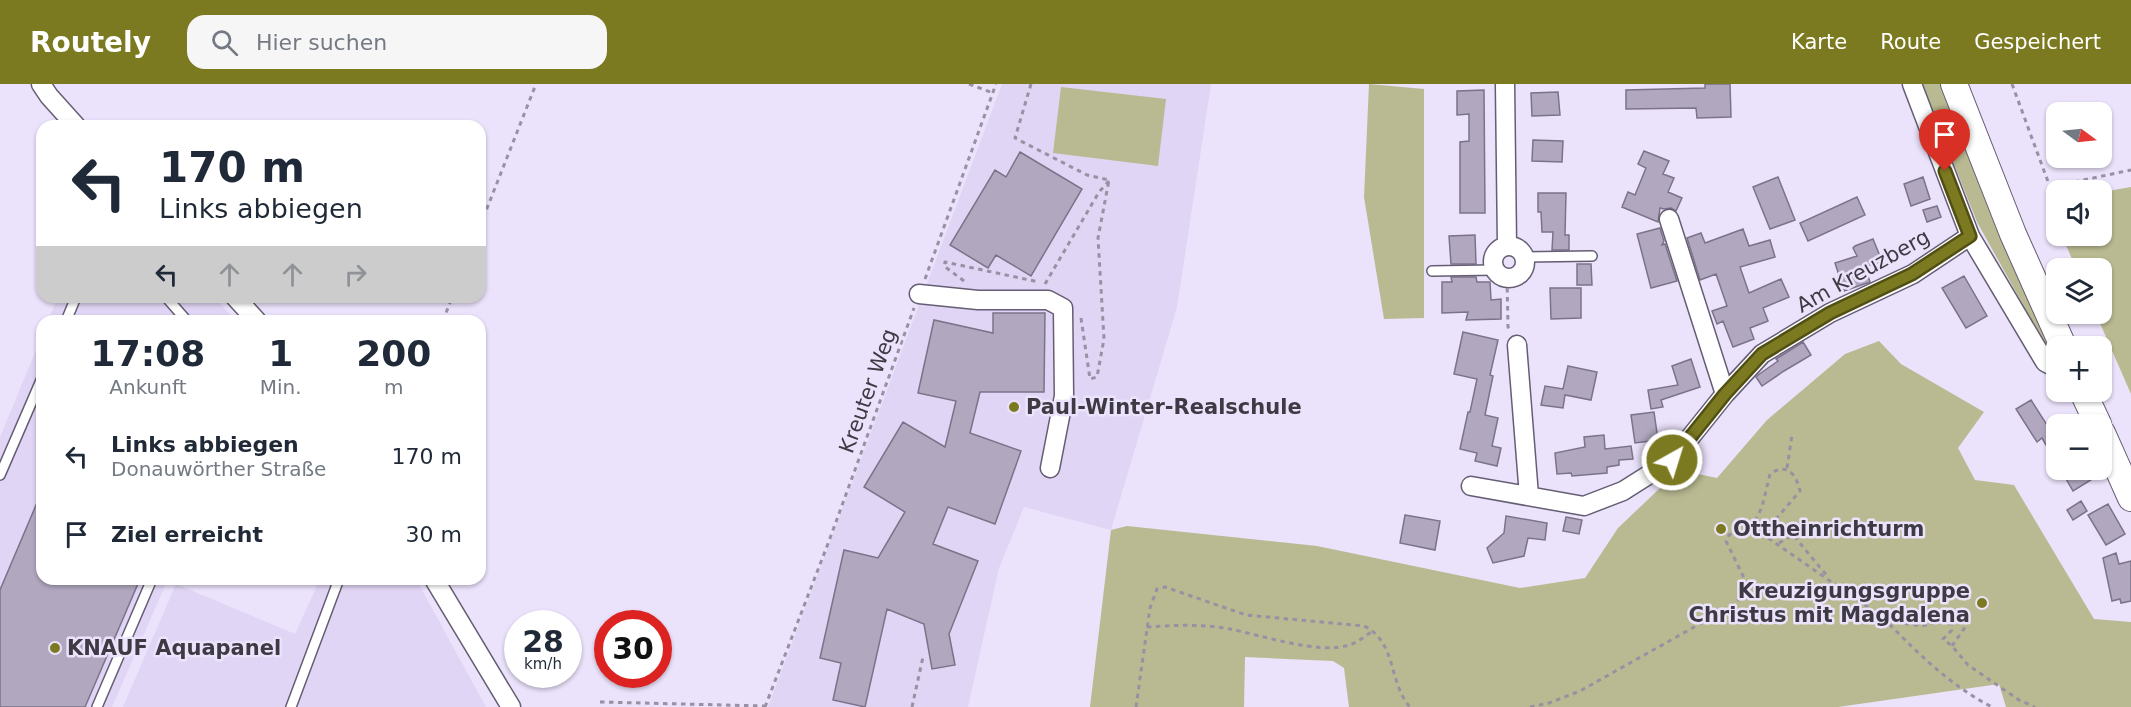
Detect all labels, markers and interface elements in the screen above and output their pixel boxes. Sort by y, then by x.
search box [187,15,607,69]
text: Routely [30,26,151,59]
icon: search [208,26,241,59]
text: Hier suchen [256,30,387,55]
text: Karte [1791,30,1847,54]
text: Route [1880,30,1941,54]
text: Gespeichert [1974,30,2101,54]
north arrow [2046,102,2112,168]
map controls [2046,102,2112,480]
pin [1919,109,1970,171]
icon: arrive [1928,118,1961,151]
text: 170 m [159,143,305,192]
icon: left [60,144,138,222]
button: sound [2046,180,2112,246]
text: Links abbiegen [159,193,363,224]
street label: Am Kreuzberg [1792,224,1934,318]
icon: left [150,258,183,291]
icon: ahead [213,258,246,291]
icon: ahead [276,258,309,291]
icon: right [339,258,372,291]
button: layers [2046,258,2112,324]
street label: Kreuter Weg [834,326,902,456]
text: 17:08 [91,333,205,374]
text: 1 [268,333,293,374]
text: 200 [356,333,431,374]
button: + [2046,336,2112,402]
text: Ankunft [109,375,187,399]
text: Min. [260,375,302,399]
text: m [384,375,404,399]
place label: Paul-Winter-Realschule [1026,395,1302,419]
marker: Paul-Winter-Realschule [1007,400,1021,414]
button: − [2046,414,2112,480]
position arrow [1640,428,1704,492]
text: Links abbiegen [111,432,299,457]
icon: left [60,440,93,473]
text: 170 m [392,444,462,469]
text: Donauwörther Straße [111,457,326,481]
place label: Ottheinrichturm [1733,517,1924,541]
icon: arrive [60,518,93,551]
text: Ziel erreicht [111,522,263,547]
text: 30 m [406,522,462,547]
marker: Ottheinrichturm [1714,522,1728,536]
place label: Kreuzigungsgruppe Christus mit Magdalena [1688,579,1970,627]
marker: Kreuzigungsgruppe Christus mit Magdalena [1975,596,1989,610]
speed limit sign: 30 [594,610,672,688]
text: 28 [522,624,564,659]
place label: KNAUF Aquapanel [67,636,281,660]
marker: KNAUF Aquapanel [48,641,62,655]
text: km/h [524,655,562,673]

